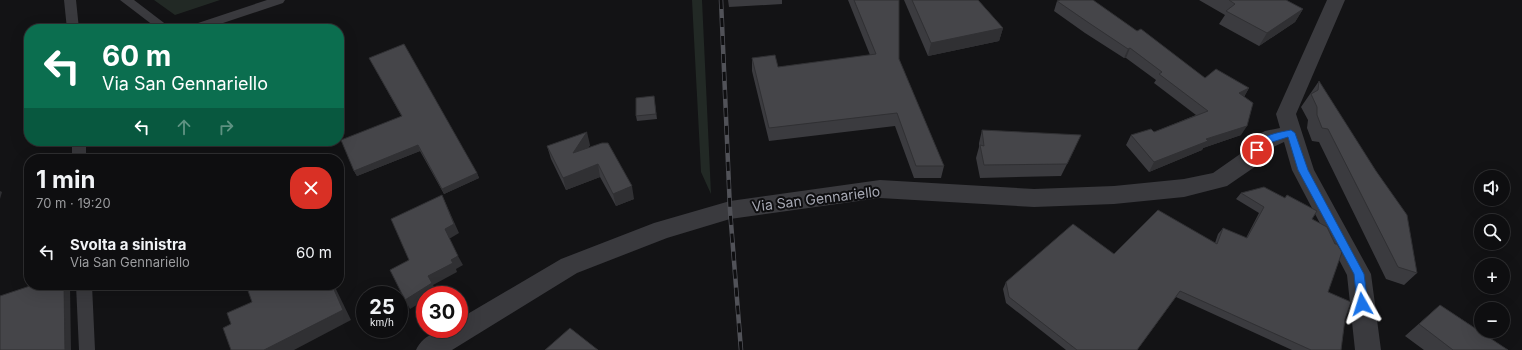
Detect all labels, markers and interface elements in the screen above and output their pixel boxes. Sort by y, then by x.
text: 60 m [102,39,171,73]
icon: left [36,40,88,92]
text: Via San Gennariello [102,73,268,94]
icon: left [131,116,153,138]
icon: ahead [173,116,195,138]
icon: right [215,116,237,138]
pin [1240,133,1274,167]
icon: arrive [1246,139,1268,161]
text: 1 min [36,165,95,194]
button: close [290,167,332,209]
map controls [1474,170,1510,338]
button: sound [1474,170,1510,206]
street label: Via San Gennariello [751,182,881,215]
text: 70 m · 19:20 [36,195,111,211]
button: search [1474,214,1510,250]
text: Svolta a sinistra [70,235,187,254]
icon: left [36,241,58,263]
text: 60 m [296,243,332,262]
text: Via San Gennariello [70,254,190,270]
button: + [1474,258,1510,294]
position arrow [1341,283,1383,325]
speed limit sign: 30 [416,286,468,338]
text: 25 [369,295,395,319]
button: − [1474,302,1510,338]
text: km/h [370,316,394,328]

